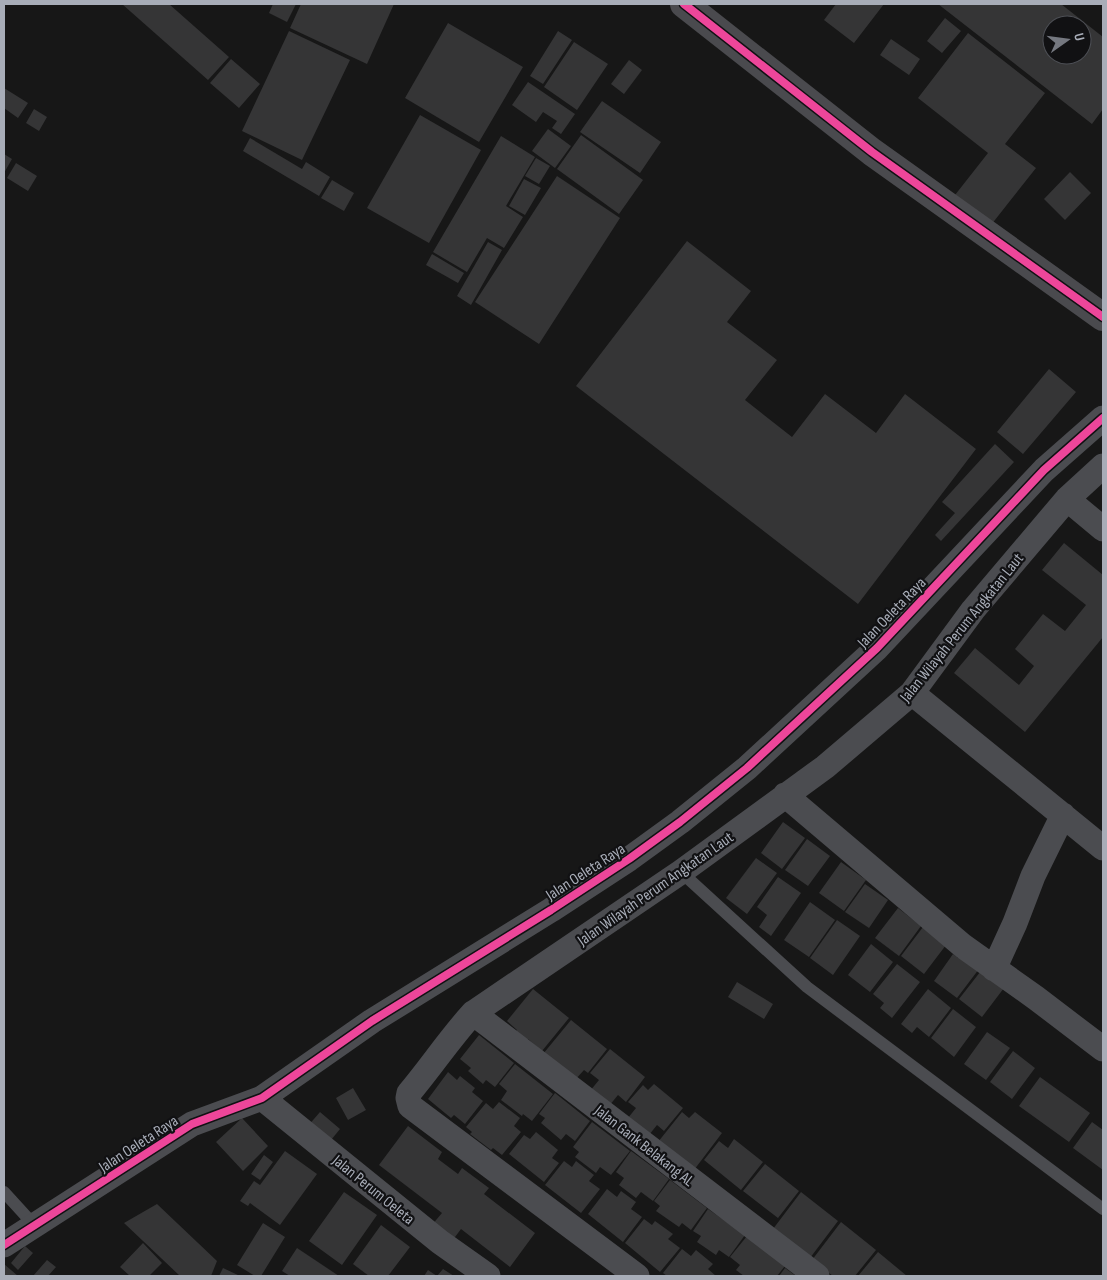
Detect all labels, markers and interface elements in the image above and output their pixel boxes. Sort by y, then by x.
north arrow [1042,15,1092,65]
text: U [1070,31,1088,43]
street label: Jalan Wilayah Perum Angkatan Laut [896,550,1028,707]
street label: Jalan Oeleta Raya [853,574,930,653]
street label: Jalan Wilayah Perum Angkatan Laut [573,828,738,951]
street label: Jalan Oeleta Raya [542,840,629,905]
street label: Jalan Gank Belakang AL [590,1101,698,1191]
street label: Jalan Oeleta Raya [95,1112,182,1177]
street label: Jalan Perum Oeleta [327,1151,418,1229]

